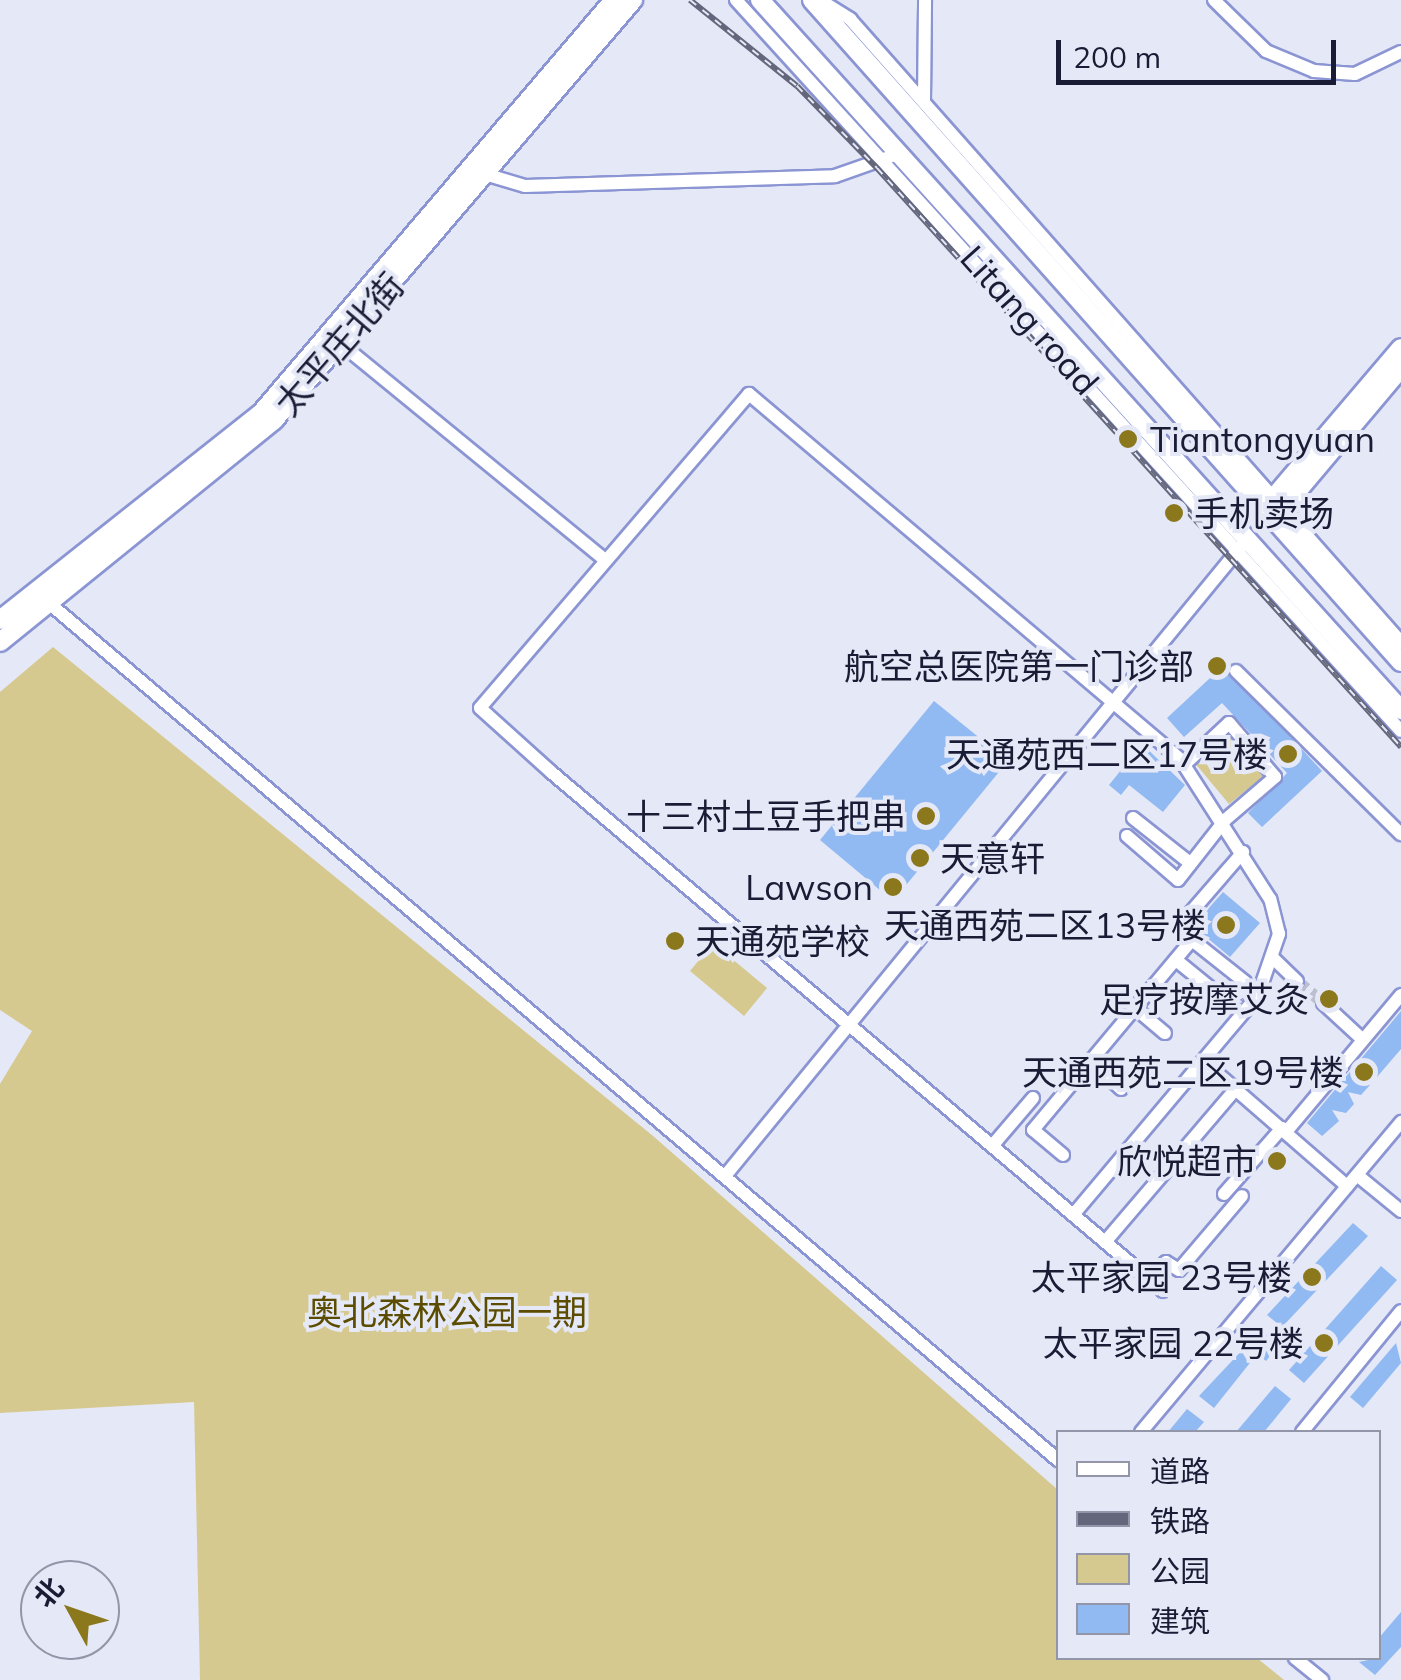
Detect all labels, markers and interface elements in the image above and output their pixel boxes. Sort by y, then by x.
scale bar [1061,20,1341,82]
text: 200 m [1073,38,1161,76]
street label: Litang road [952,237,1108,403]
street label: 太平庄北街 [266,264,412,424]
place label: Tiantongyuan [1150,418,1375,460]
marker: Tiantongyuan [1115,426,1141,452]
place label: 手机卖场 [1194,492,1334,534]
marker: 手机卖场 [1163,502,1185,524]
place label: 航空总医院第一门诊部 [844,645,1194,687]
marker: 航空总医院第一门诊部 [1204,653,1230,679]
place label: 天通苑西二区17号楼 [946,733,1268,775]
marker: 天通苑西二区17号楼 [1277,743,1299,765]
place label: 十三村土豆手把串 [626,795,906,837]
marker: 十三村土豆手把串 [915,805,937,827]
place label: 天意轩 [940,837,1045,879]
marker: 天意轩 [909,847,931,869]
place label: Lawson [745,866,873,908]
marker: Lawson [882,876,904,898]
place label: 天通西苑二区13号楼 [884,904,1206,946]
marker: 天通西苑二区13号楼 [1215,914,1237,936]
place label: 天通苑学校 [695,920,870,962]
marker: 天通苑学校 [664,930,686,952]
place label: 足疗按摩艾灸 [1099,978,1309,1020]
marker: 足疗按摩艾灸 [1318,988,1340,1010]
place label: 天通西苑二区19号楼 [1022,1051,1344,1093]
marker: 天通西苑二区19号楼 [1353,1061,1375,1083]
place label: 欣悦超市 [1117,1140,1257,1182]
marker: 欣悦超市 [1266,1150,1288,1172]
place label: 太平家园 23号楼 [1031,1256,1292,1298]
marker: 太平家园 23号楼 [1301,1266,1323,1288]
park label: 奥北森林公园一期 [307,1291,587,1333]
place label: 太平家园 22号楼 [1043,1322,1304,1364]
marker: 太平家园 22号楼 [1313,1332,1335,1354]
legend [1056,1430,1381,1660]
text: 道路 [1150,1452,1210,1490]
text: 铁路 [1150,1502,1210,1540]
text: 公园 [1150,1552,1210,1590]
north arrow [20,1560,120,1660]
text: 北 [26,1570,71,1614]
text: 建筑 [1150,1602,1210,1640]

